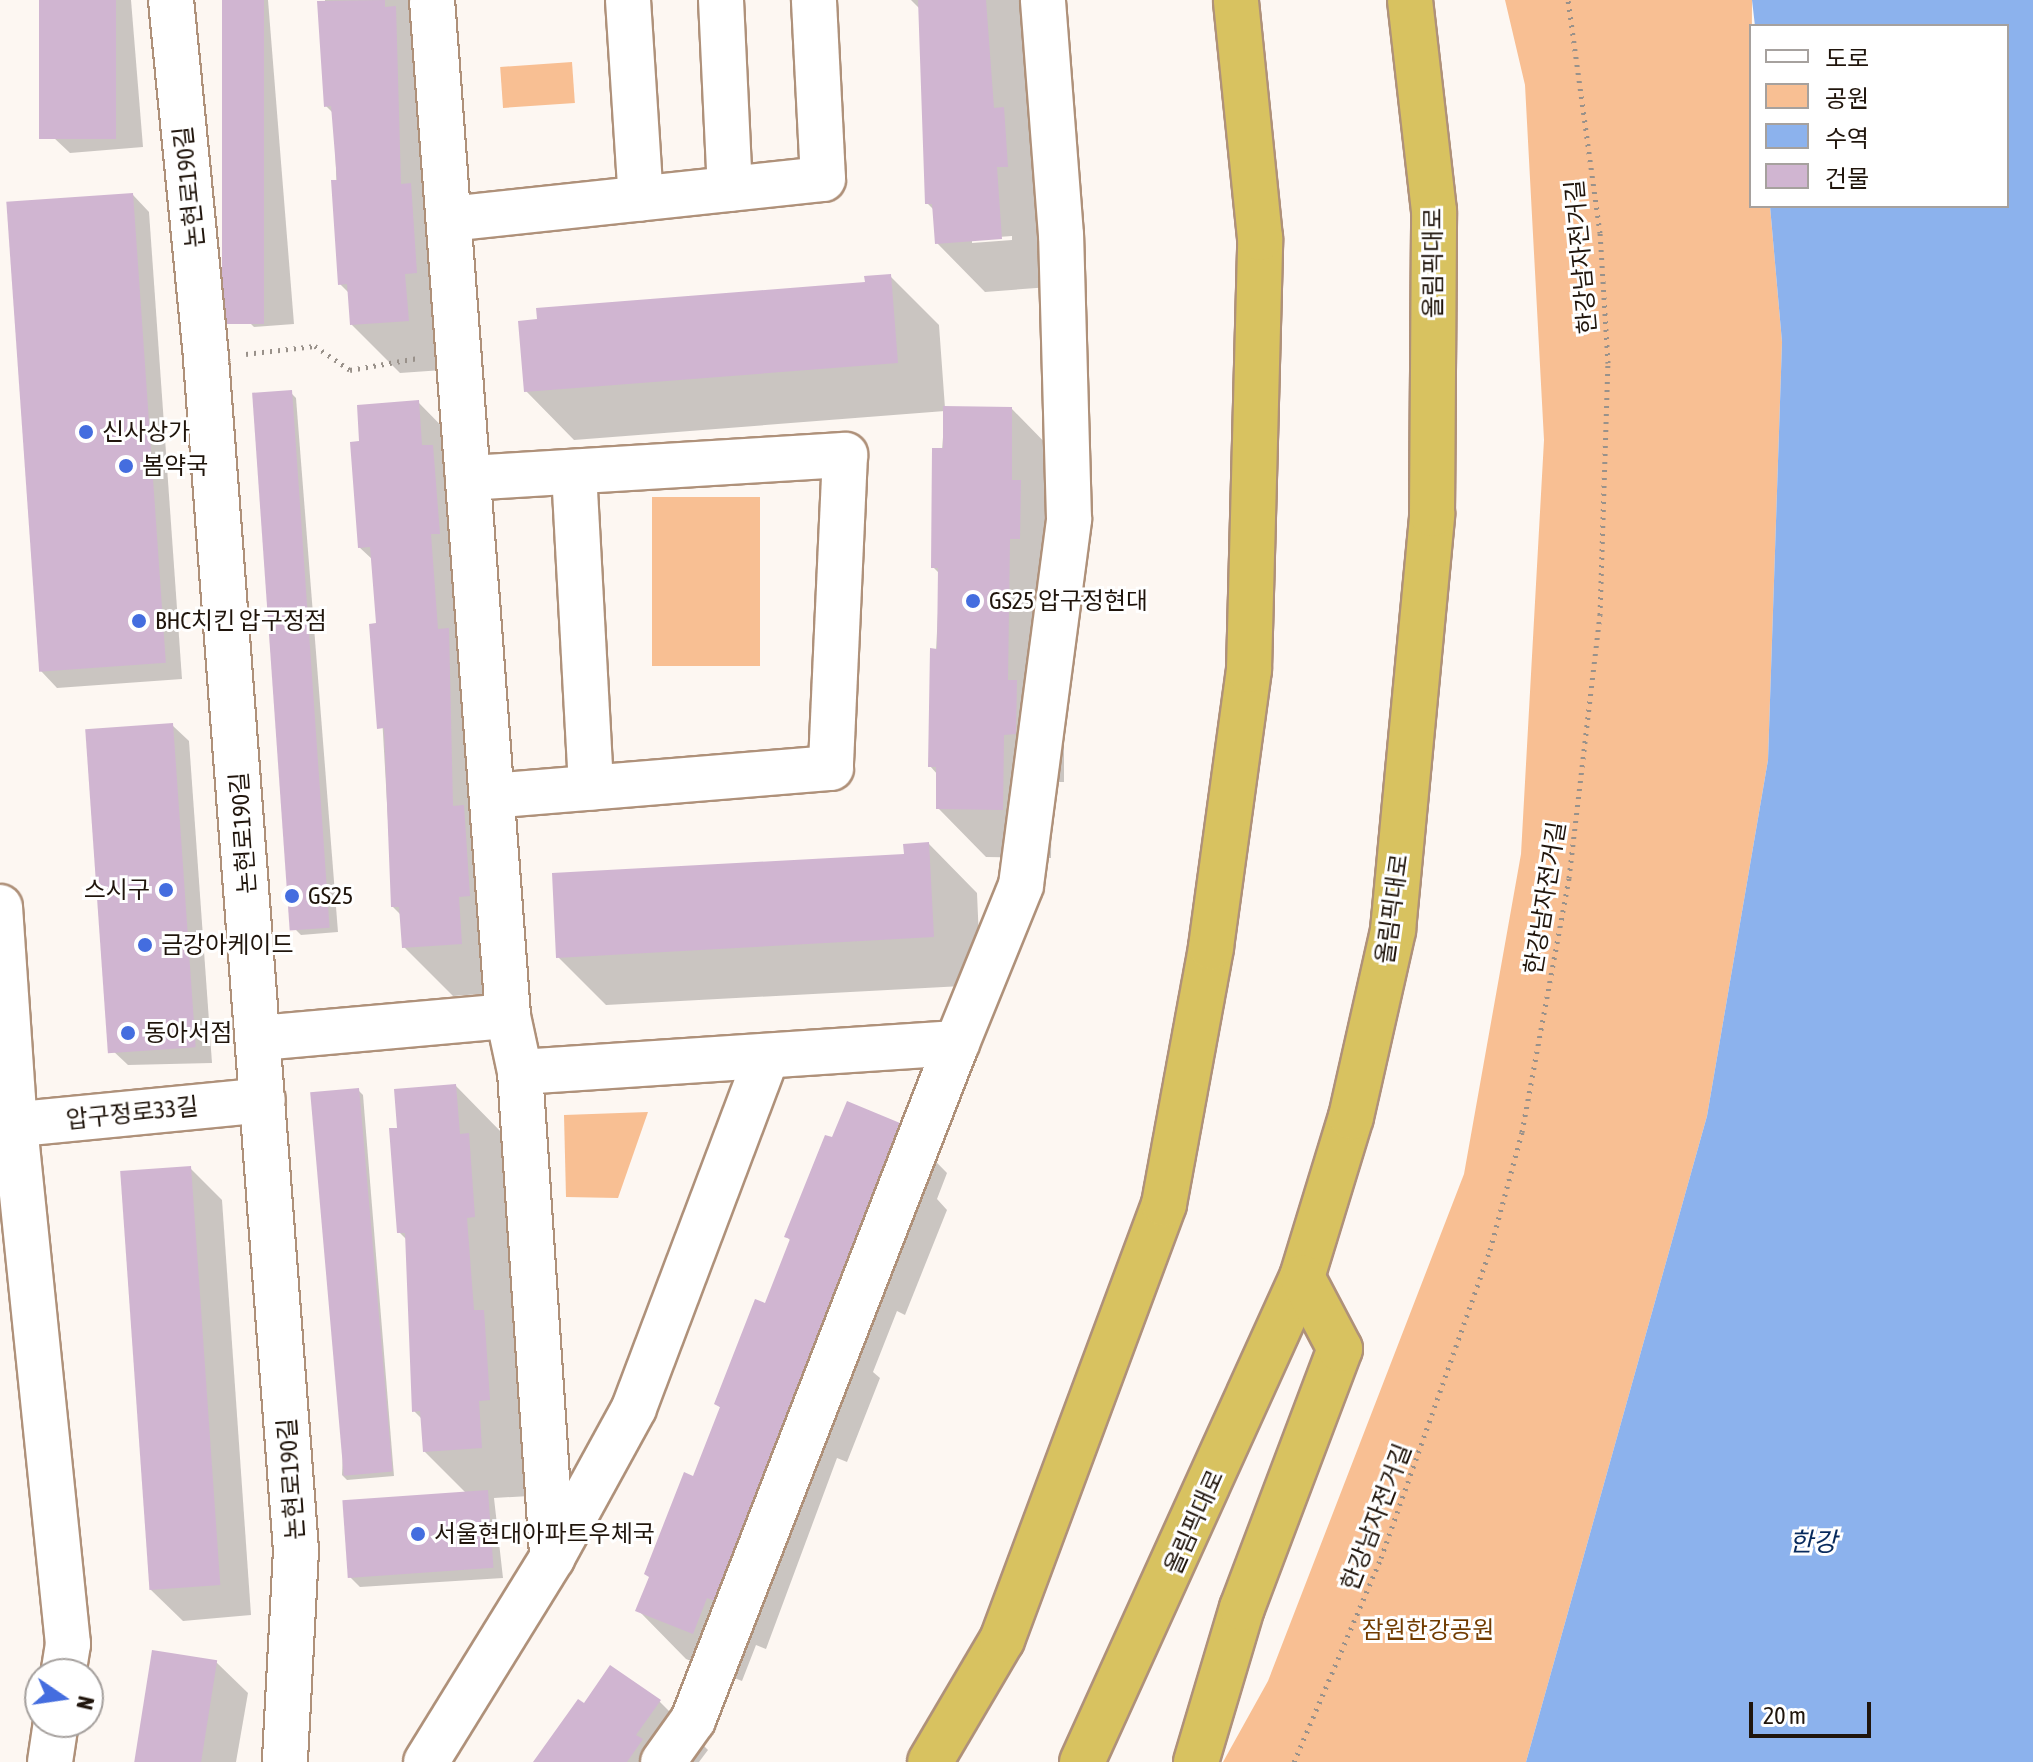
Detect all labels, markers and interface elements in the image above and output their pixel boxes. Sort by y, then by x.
legend [1749,24,2009,208]
text: 도로 [1825,45,1869,72]
text: 공원 [1825,85,1869,112]
street label: 논현로190길 [168,125,210,249]
text: 수역 [1825,125,1869,152]
text: 건물 [1825,165,1869,192]
street label: 한강남자전거길 [1560,179,1602,335]
street label: 올림픽대로 [1419,208,1447,318]
place label: 신사상가 [102,418,190,446]
marker: 신사상가 [77,423,95,441]
place label: 봄약국 [142,452,208,480]
marker: 봄약국 [117,457,135,475]
place label: GS25 압구정현대 [989,587,1148,615]
marker: GS25 압구정현대 [964,592,982,610]
place label: BHC치킨 압구정점 [155,607,327,635]
marker: BHC치킨 압구정점 [130,612,148,630]
street label: 논현로190길 [224,771,262,895]
street label: 한강남자전거길 [1519,819,1571,977]
street label: 올림픽대로 [1370,852,1414,966]
place label: 스시구 [84,876,150,904]
marker: 스시구 [157,881,175,899]
place label: GS25 [308,882,353,910]
marker: GS25 [283,887,301,905]
place label: 금강아케이드 [161,931,293,959]
marker: 금강아케이드 [136,936,154,954]
place label: 동아서점 [144,1019,232,1047]
marker: 동아서점 [119,1024,137,1042]
street label: 압구정로33길 [64,1092,200,1134]
street label: 논현로190길 [272,1417,310,1541]
street label: 한강남자전거길 [1335,1440,1417,1594]
street label: 올림픽대로 [1158,1466,1230,1578]
place label: 서울현대아파트우체국 [434,1520,655,1548]
marker: 서울현대아파트우체국 [409,1525,427,1543]
water label: 한강 [1789,1527,1837,1559]
park label: 잠원한강공원 [1362,1616,1494,1644]
north arrow [24,1658,104,1738]
scale bar [1753,1686,1875,1736]
text: N [71,1694,100,1712]
text: 20 m [1763,1702,1806,1729]

